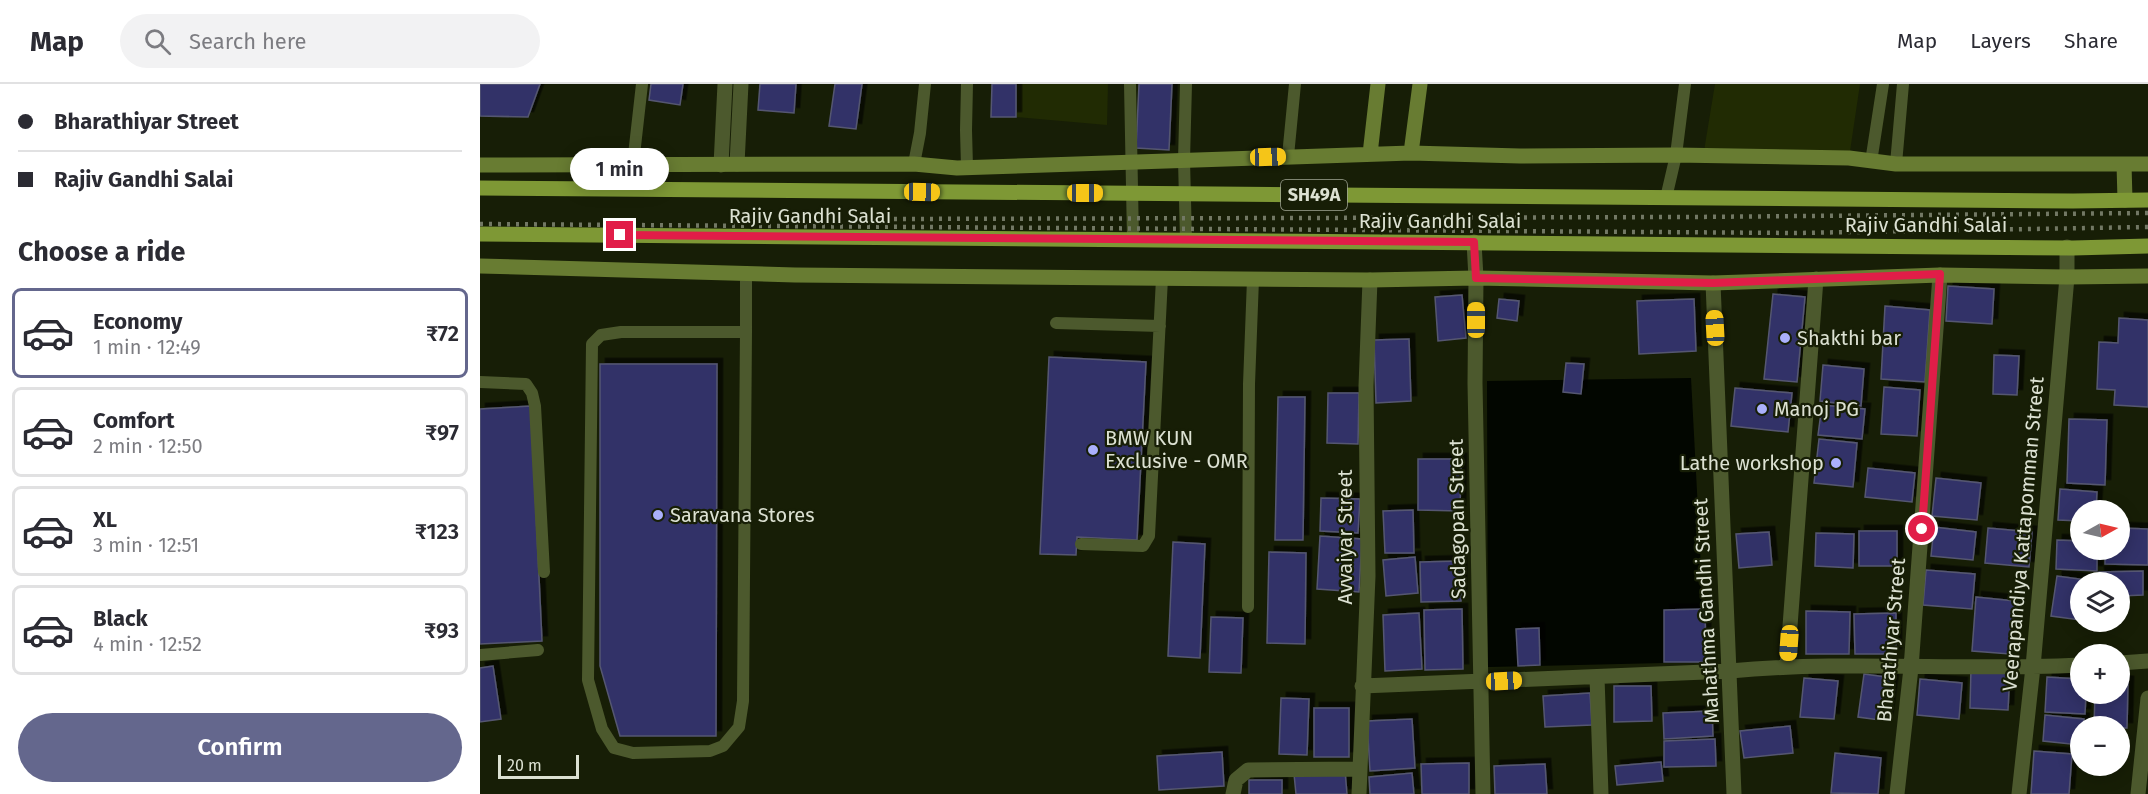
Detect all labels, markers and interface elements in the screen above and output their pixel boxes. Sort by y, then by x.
search box [120,14,540,68]
text: Map [30,25,84,58]
icon: search [141,25,174,58]
text: Search here [189,28,307,55]
text: Map [1897,28,1937,54]
text: Layers [1970,28,2031,54]
text: Share [2064,28,2118,54]
text: Bharathiyar Street [54,108,239,135]
car [1250,147,1286,167]
callout: 1 min [570,148,670,190]
text: 1 min [595,157,644,181]
text: Rajiv Gandhi Salai [54,166,233,193]
road number: SH49A [1281,180,1347,210]
car [904,183,940,201]
car [1067,184,1103,202]
street label: Rajiv Gandhi Salai [729,204,891,228]
street label: Rajiv Gandhi Salai [1359,209,1521,233]
street label: Rajiv Gandhi Salai [1845,213,2007,237]
route end [606,221,633,248]
text: Choose a ride [18,236,185,268]
car [1467,302,1485,338]
icon: car [21,306,75,360]
text: Economy [93,308,182,335]
car [1705,310,1725,346]
text: ₹72 [426,320,459,347]
place label: Shakthi bar [1797,326,1901,350]
marker: Shakthi bar [1778,331,1792,345]
text: 1 min · 12:49 [93,335,201,359]
street label: Veerapandiya Kattapomman Street [1997,375,2049,692]
place label: Manoj PG [1774,397,1859,421]
marker: Manoj PG [1755,402,1769,416]
icon: car [21,405,75,459]
text: Comfort [93,407,174,434]
text: ₹97 [425,419,459,446]
place label: BMW KUN Exclusive - OMR [1105,426,1248,473]
text: 2 min · 12:50 [93,434,203,458]
street label: Sadagopan Street [1444,438,1470,599]
marker: BMW KUN Exclusive - OMR [1086,443,1100,457]
place label: Lathe workshop [1680,451,1824,475]
marker: Lathe workshop [1829,456,1843,470]
street label: Avvaiyar Street [1333,469,1357,605]
street label: Mahathma Gandhi Street [1688,497,1724,724]
north arrow [2070,500,2130,560]
map controls [2070,500,2130,776]
place label: Saravana Stores [670,503,815,527]
icon: car [21,504,75,558]
text: XL [93,506,117,533]
marker: Saravana Stores [651,508,665,522]
route start [1908,515,1935,542]
text: ₹123 [415,518,459,545]
text: 3 min · 12:51 [93,533,199,557]
street label: Bharathiyar Street [1872,556,1910,723]
button: layers [2070,572,2130,632]
icon: car [21,603,75,657]
text: Black [93,605,148,632]
text: ₹93 [424,617,459,644]
car [1779,624,1799,662]
text: 4 min · 12:52 [93,632,202,656]
button: + [2070,644,2130,704]
car [1486,671,1522,691]
button: Confirm [18,713,462,782]
button: − [2070,716,2130,776]
scale bar [498,752,579,780]
text: 20 m [507,756,542,775]

